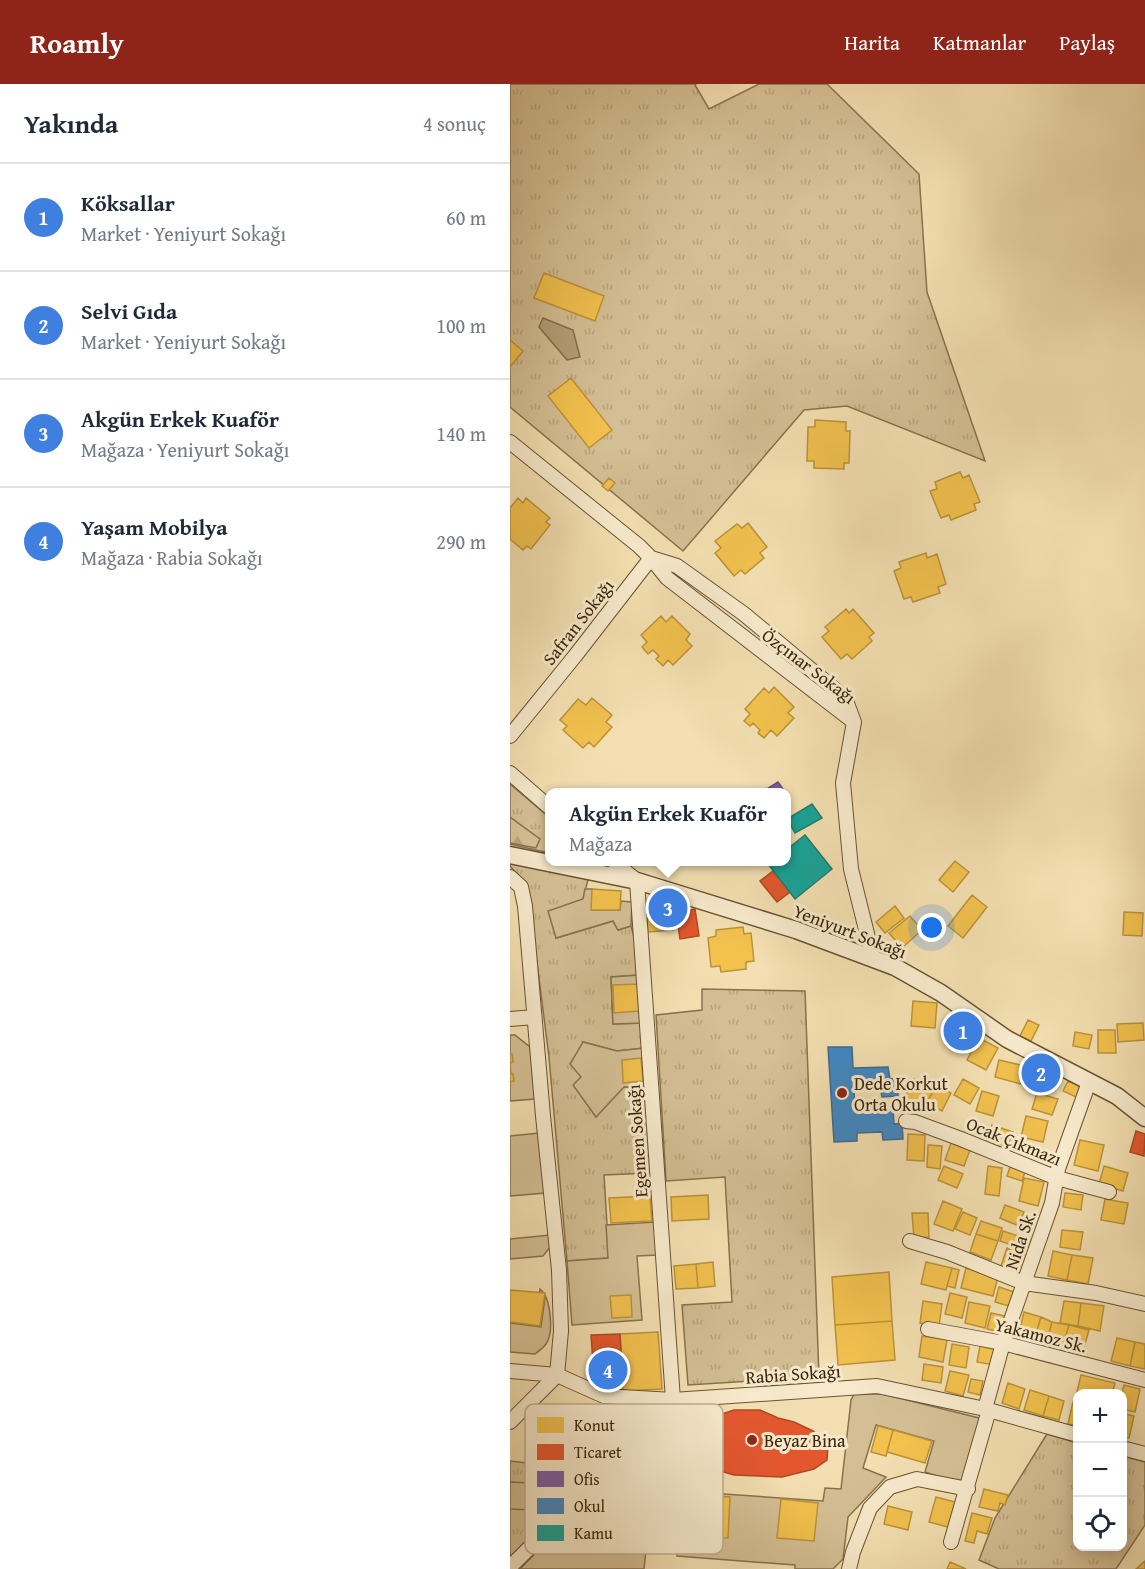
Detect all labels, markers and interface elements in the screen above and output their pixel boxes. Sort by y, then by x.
text: Roamly [30,22,124,63]
text: Harita [844,27,900,58]
text: Katmanlar [933,27,1026,58]
text: Paylaş [1059,27,1115,58]
text: Yakında [24,104,118,143]
text: 4 sonuç [423,109,486,138]
text: Köksallar [81,187,175,219]
text: 1 [38,203,49,232]
text: 60 m [446,203,486,232]
text: Market · Yeniyurt Sokağı [81,219,286,248]
text: Selvi Gıda [81,295,177,327]
text: 2 [38,311,49,340]
text: 100 m [436,311,486,340]
text: Market · Yeniyurt Sokağı [81,327,286,356]
text: Akgün Erkek Kuaför [81,403,279,435]
text: 3 [38,419,49,448]
text: 140 m [436,419,486,448]
text: Mağaza · Yeniyurt Sokağı [81,435,289,464]
text: Yaşam Mobilya [81,511,228,543]
text: 4 [38,527,49,556]
text: 290 m [436,527,486,556]
text: Mağaza · Rabia Sokağı [81,543,263,572]
street label: Safran Sokağı [536,573,620,671]
street label: Özçınar Sokağı [756,622,862,710]
popup [545,788,791,866]
text: Akgün Erkek Kuaför [569,797,767,829]
text: Mağaza [569,829,632,858]
pin: 3 [648,886,688,930]
street label: Yeniyurt Sokağı [789,897,911,965]
your location [917,913,946,942]
pin: 1 [944,1008,982,1054]
pin: 2 [1022,1050,1060,1096]
place label: Dede Korkut Orta Okulu [854,1070,949,1118]
street label: Egemen Sokağı [620,1084,654,1198]
marker: Dede Korkut Orta Okulu [835,1086,849,1100]
street label: Ocak Çıkmazı [962,1110,1066,1172]
street label: Nida Sk. [997,1207,1043,1273]
street label: Yakamoz Sk. [992,1311,1090,1359]
pin: 4 [588,1348,628,1392]
street label: Rabia Sokağı [745,1357,841,1391]
map controls [1073,1389,1127,1551]
button: + [1073,1389,1127,1443]
legend [525,1404,723,1554]
text: Konut [574,1413,615,1437]
place label: Beyaz Bina [764,1427,846,1454]
marker: Beyaz Bina [745,1433,759,1447]
text: Ticaret [574,1440,622,1464]
button: − [1073,1443,1127,1497]
text: Ofis [574,1467,600,1491]
text: Okul [574,1494,606,1518]
button: locate [1073,1497,1127,1551]
text: Kamu [574,1521,613,1545]

